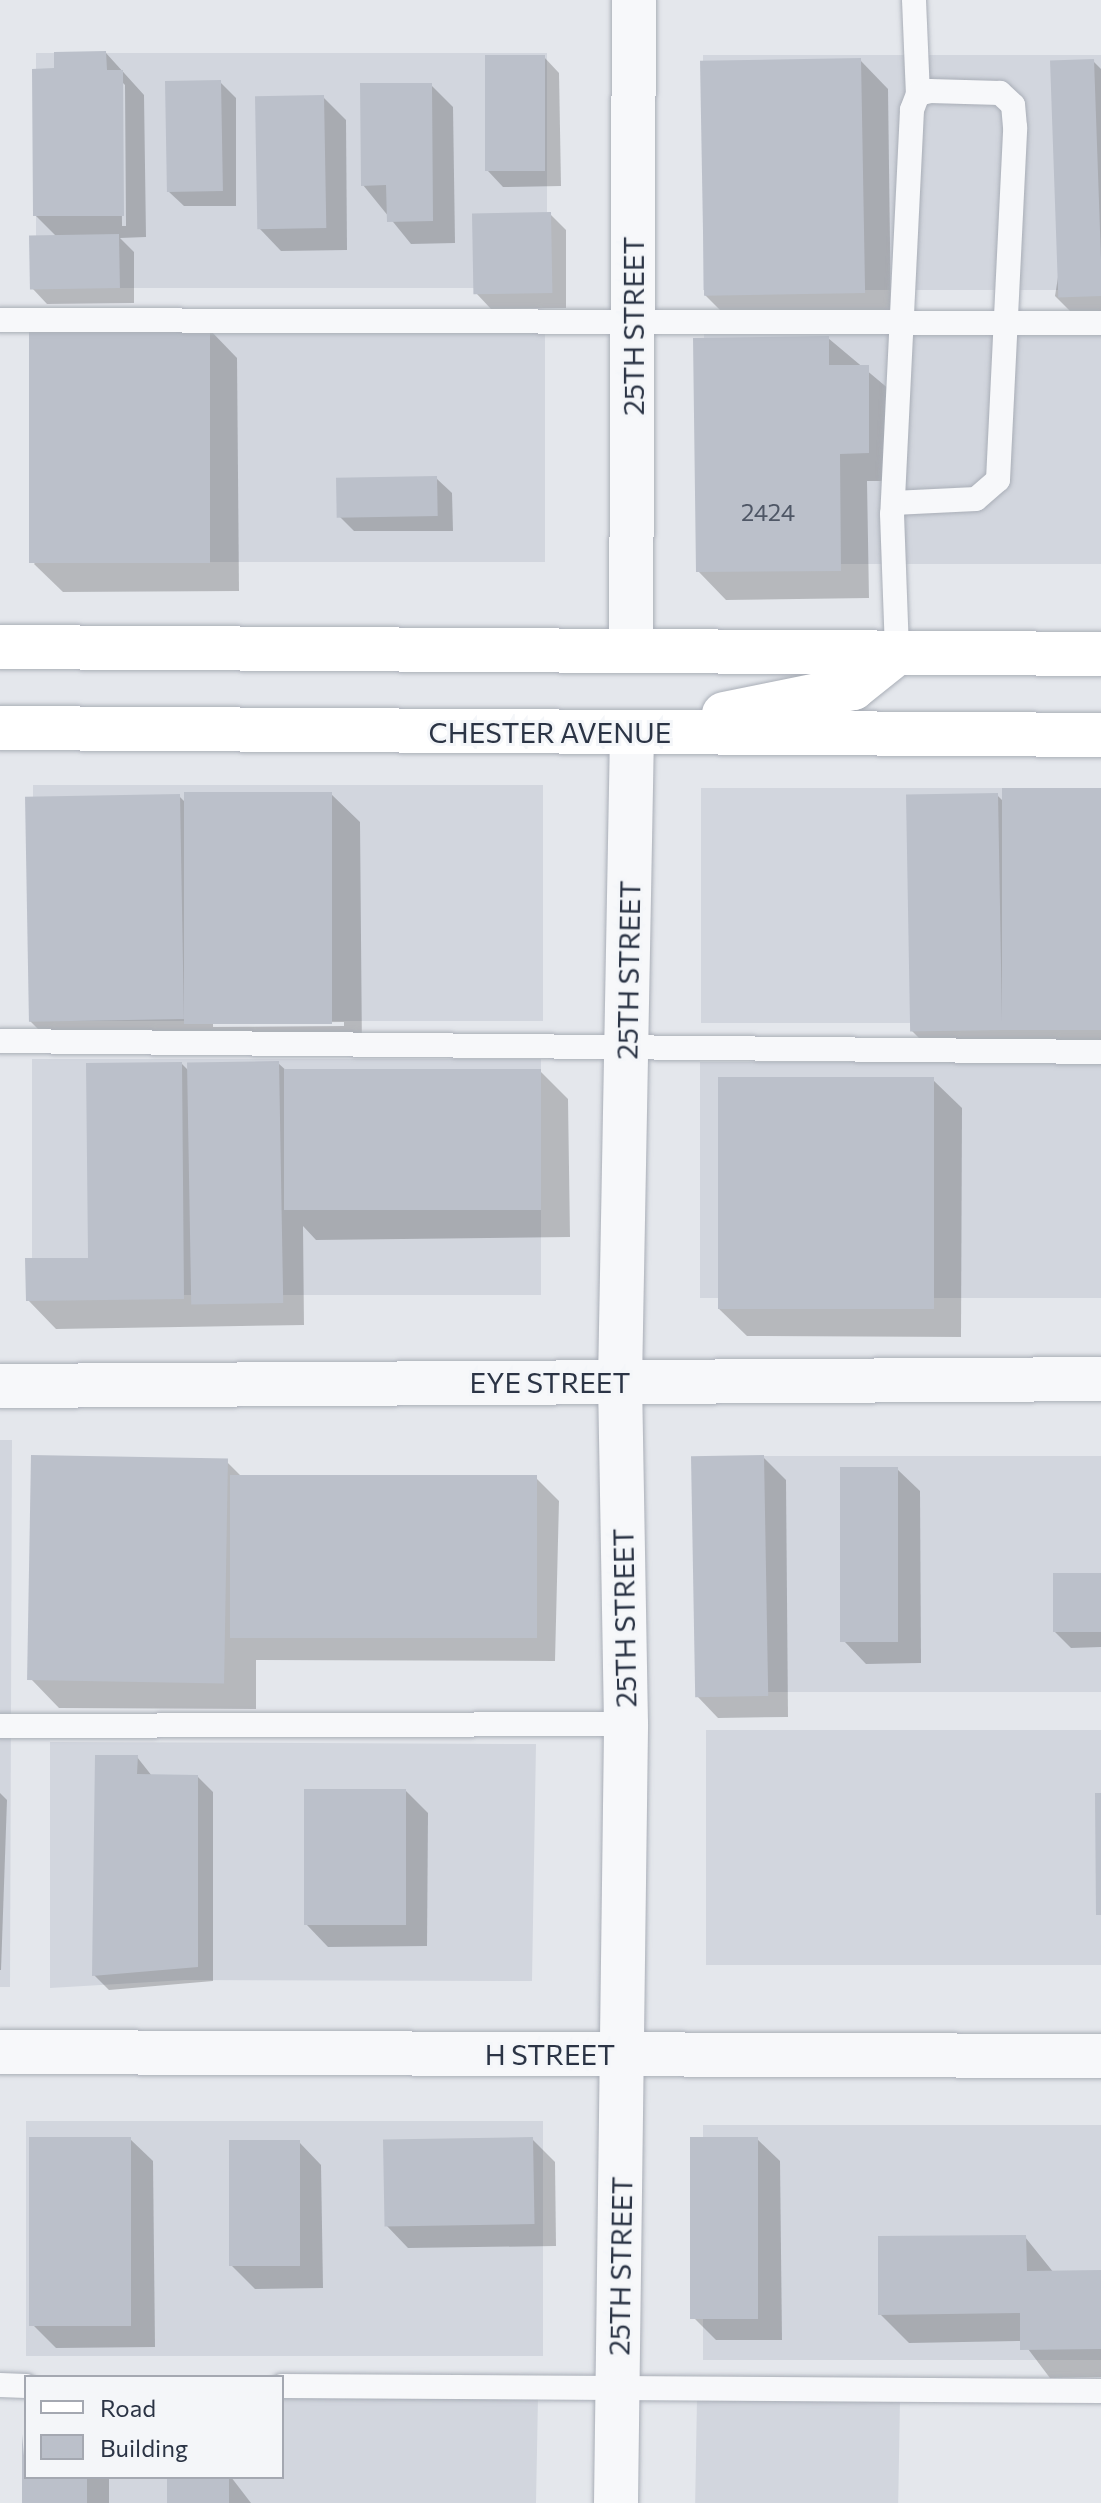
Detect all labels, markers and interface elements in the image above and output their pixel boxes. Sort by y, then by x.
street label: 25TH STREET [616,236,650,416]
house number: 2424 [741,498,795,526]
street label: CHESTER AVENUE [429,715,671,749]
street label: 25TH STREET [610,880,646,1060]
street label: EYE STREET [470,1365,630,1399]
street label: 25TH STREET [606,1528,642,1708]
street label: H STREET [485,2037,615,2071]
street label: 25TH STREET [602,2176,638,2356]
legend [24,2375,284,2479]
text: Road [100,2393,156,2422]
text: Building [100,2433,188,2462]

